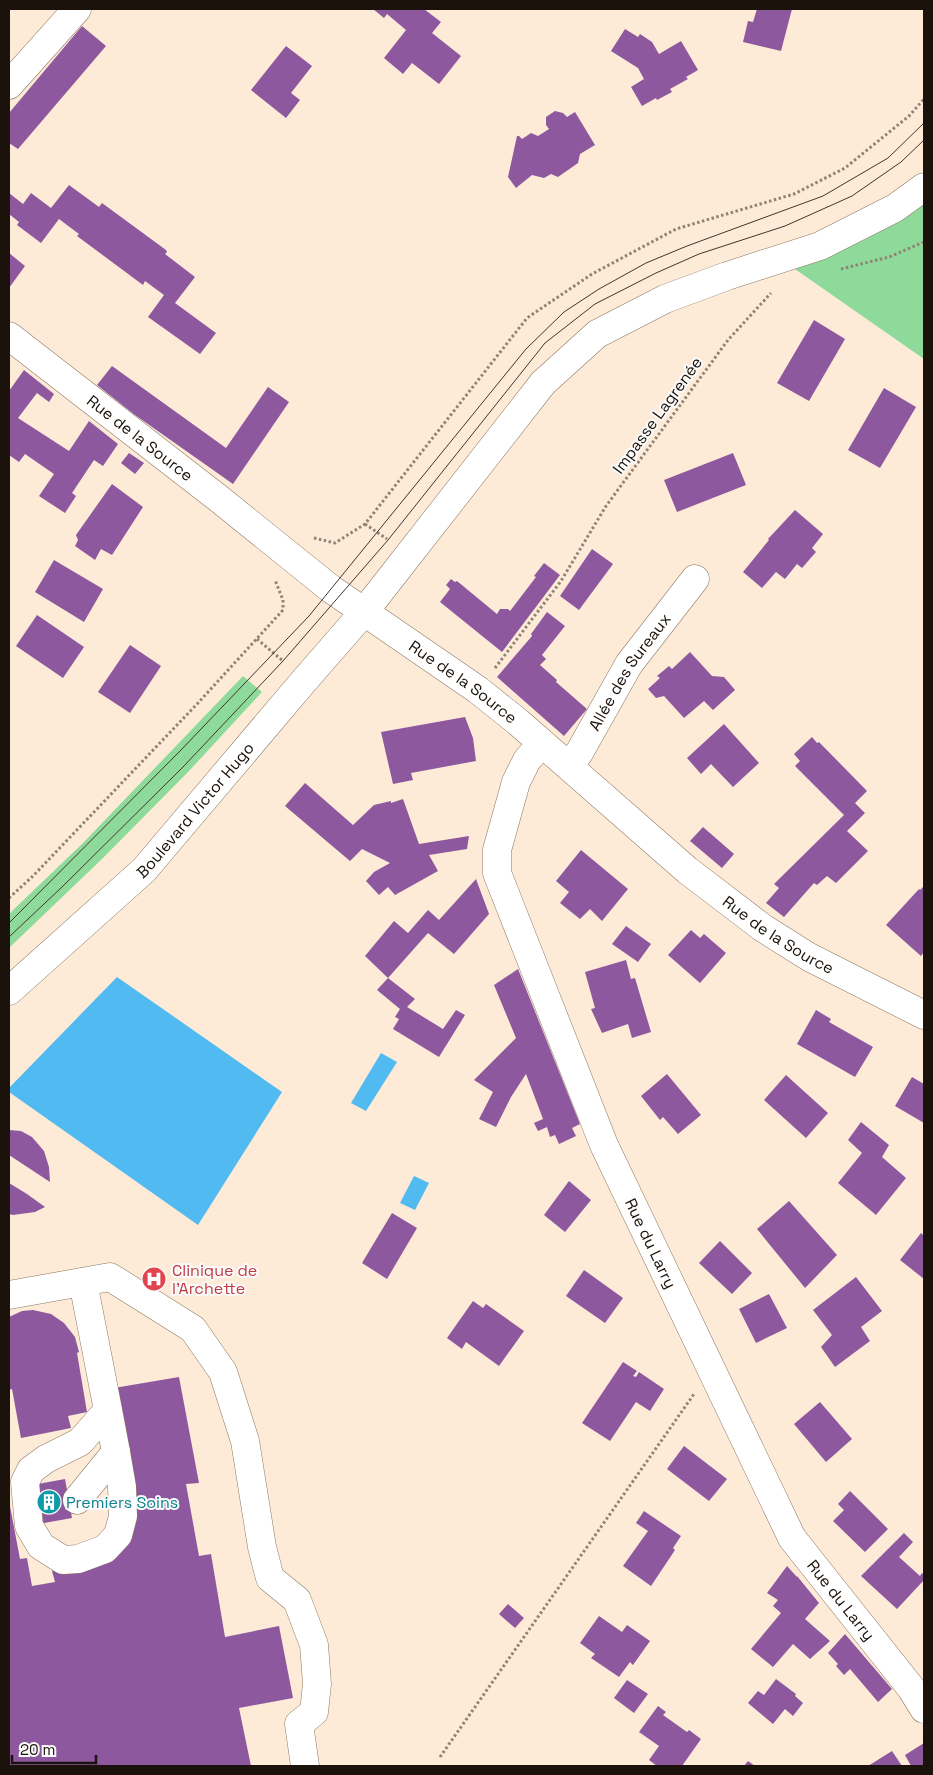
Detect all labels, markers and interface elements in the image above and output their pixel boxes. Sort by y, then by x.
street label: Impasse Lagrenée [608,353,707,478]
street label: Rue de la Source [82,390,197,486]
street label: Allée des Sureaux [584,609,676,734]
street label: Rue de la Source [405,636,521,728]
street label: Boulevard Victor Hugo [132,738,259,883]
street label: Rue de la Source [718,891,837,979]
street label: Rue du Larry [620,1195,681,1292]
place label: Clinique de l'Archette [172,1260,257,1299]
hospital icon: Clinique de l'Archette [141,1266,167,1292]
building icon: Premiers Soins [36,1489,62,1515]
place label: Premiers Soins [66,1492,178,1513]
street label: Rue du Larry [802,1556,879,1645]
scale bar [12,1732,96,1764]
text: 20 m [20,1740,55,1759]

